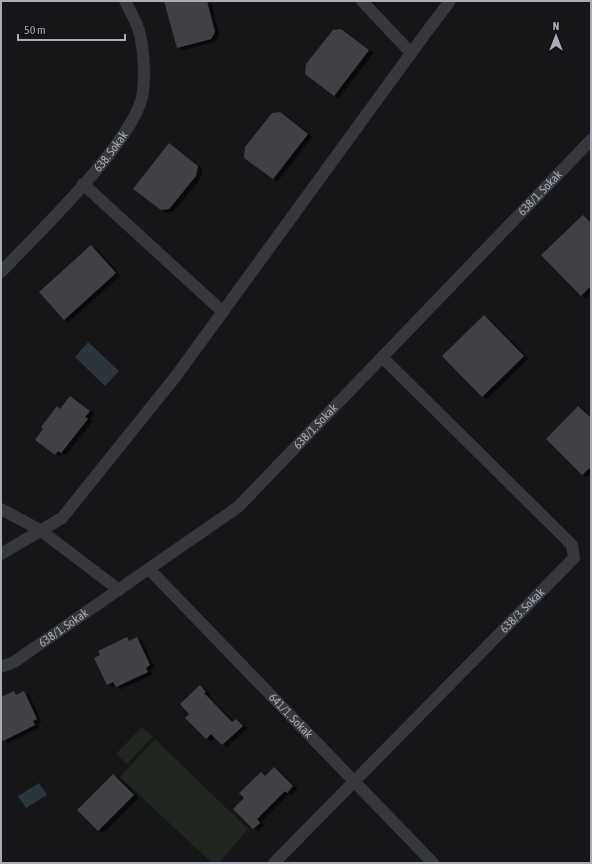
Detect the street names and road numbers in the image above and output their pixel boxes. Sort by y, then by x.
street label: 638. Sokak [91,128,131,175]
street label: 638/1. Sokak [515,167,565,218]
street label: 638/1. Sokak [291,401,341,452]
street label: 638/3. Sokak [497,585,548,636]
street label: 638/1. Sokak [36,605,92,650]
street label: 641/1. Sokak [266,690,316,742]

